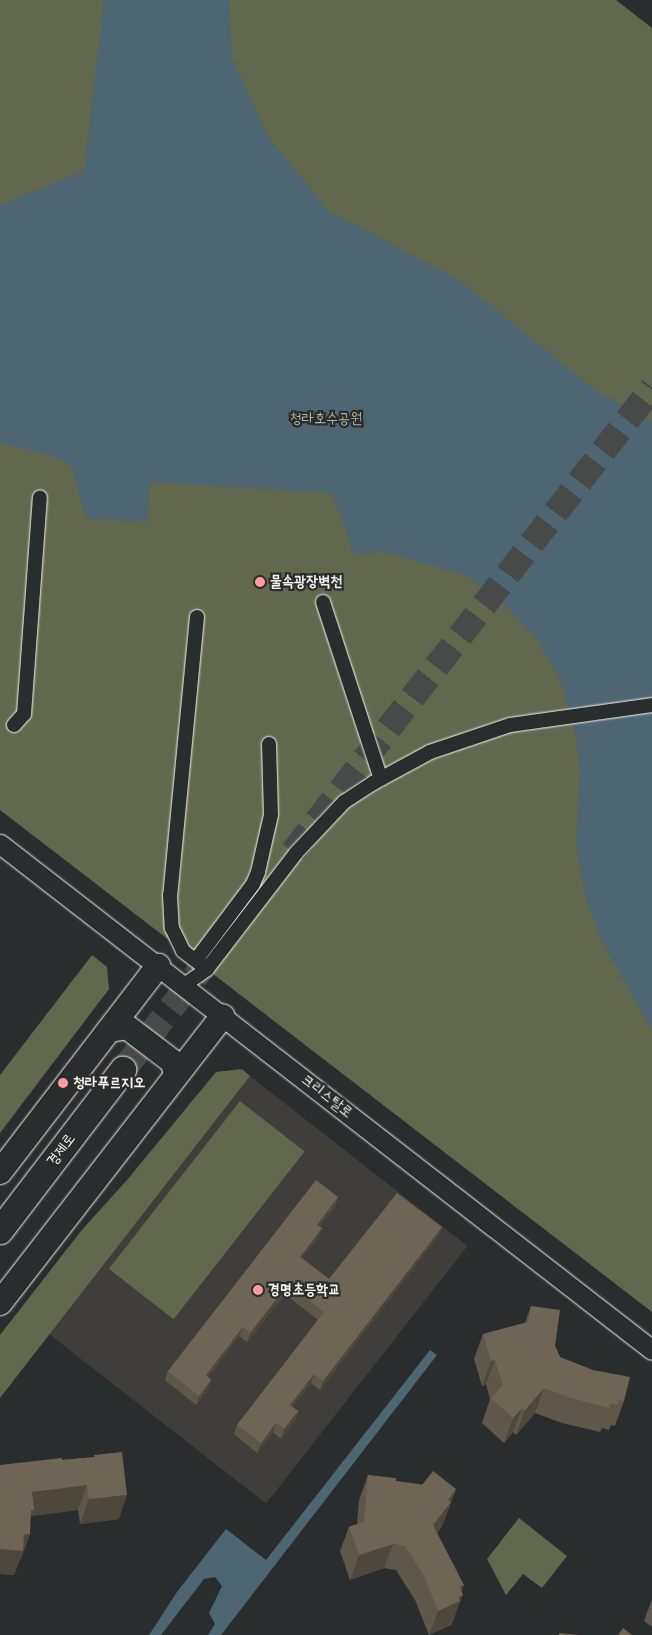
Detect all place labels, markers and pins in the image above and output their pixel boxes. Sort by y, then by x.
place label: 물속광장벽천 [270,573,342,591]
marker: 물속광장벽천 [254,576,266,588]
place label: 청라푸르지오 [73,1074,145,1092]
marker: 청라푸르지오 [57,1077,69,1089]
place label: 경명초등학교 [268,1281,340,1299]
marker: 경명초등학교 [252,1284,264,1296]

